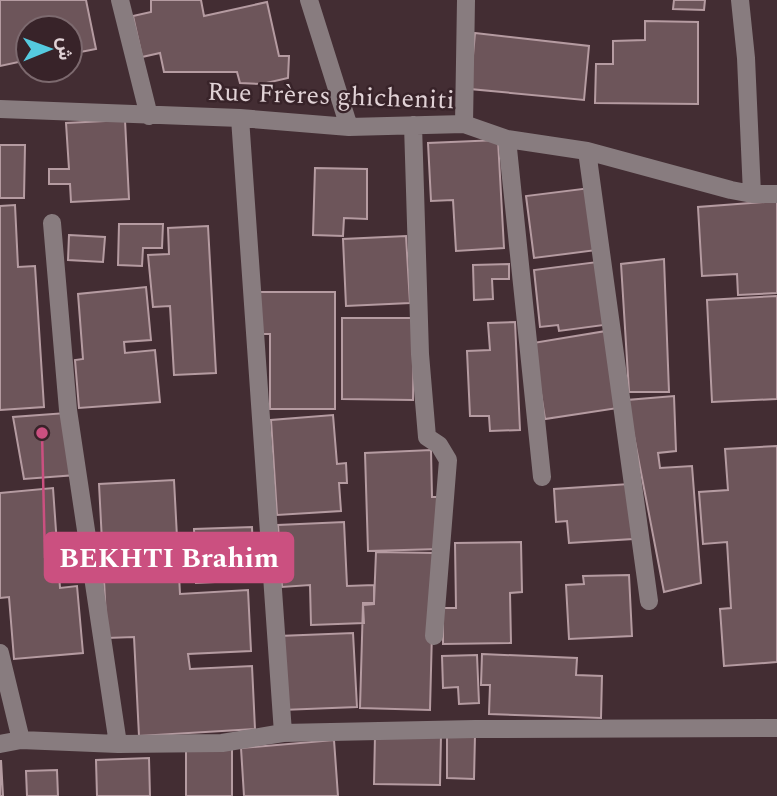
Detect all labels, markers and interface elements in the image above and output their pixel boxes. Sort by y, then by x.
north arrow [14,14,84,84]
text: ش [50,37,79,61]
street label: Rue Frères ghicheniti [207,72,455,120]
callout: BEKHTI Brahim [45,533,293,582]
text: BEKHTI Brahim [59,537,279,580]

